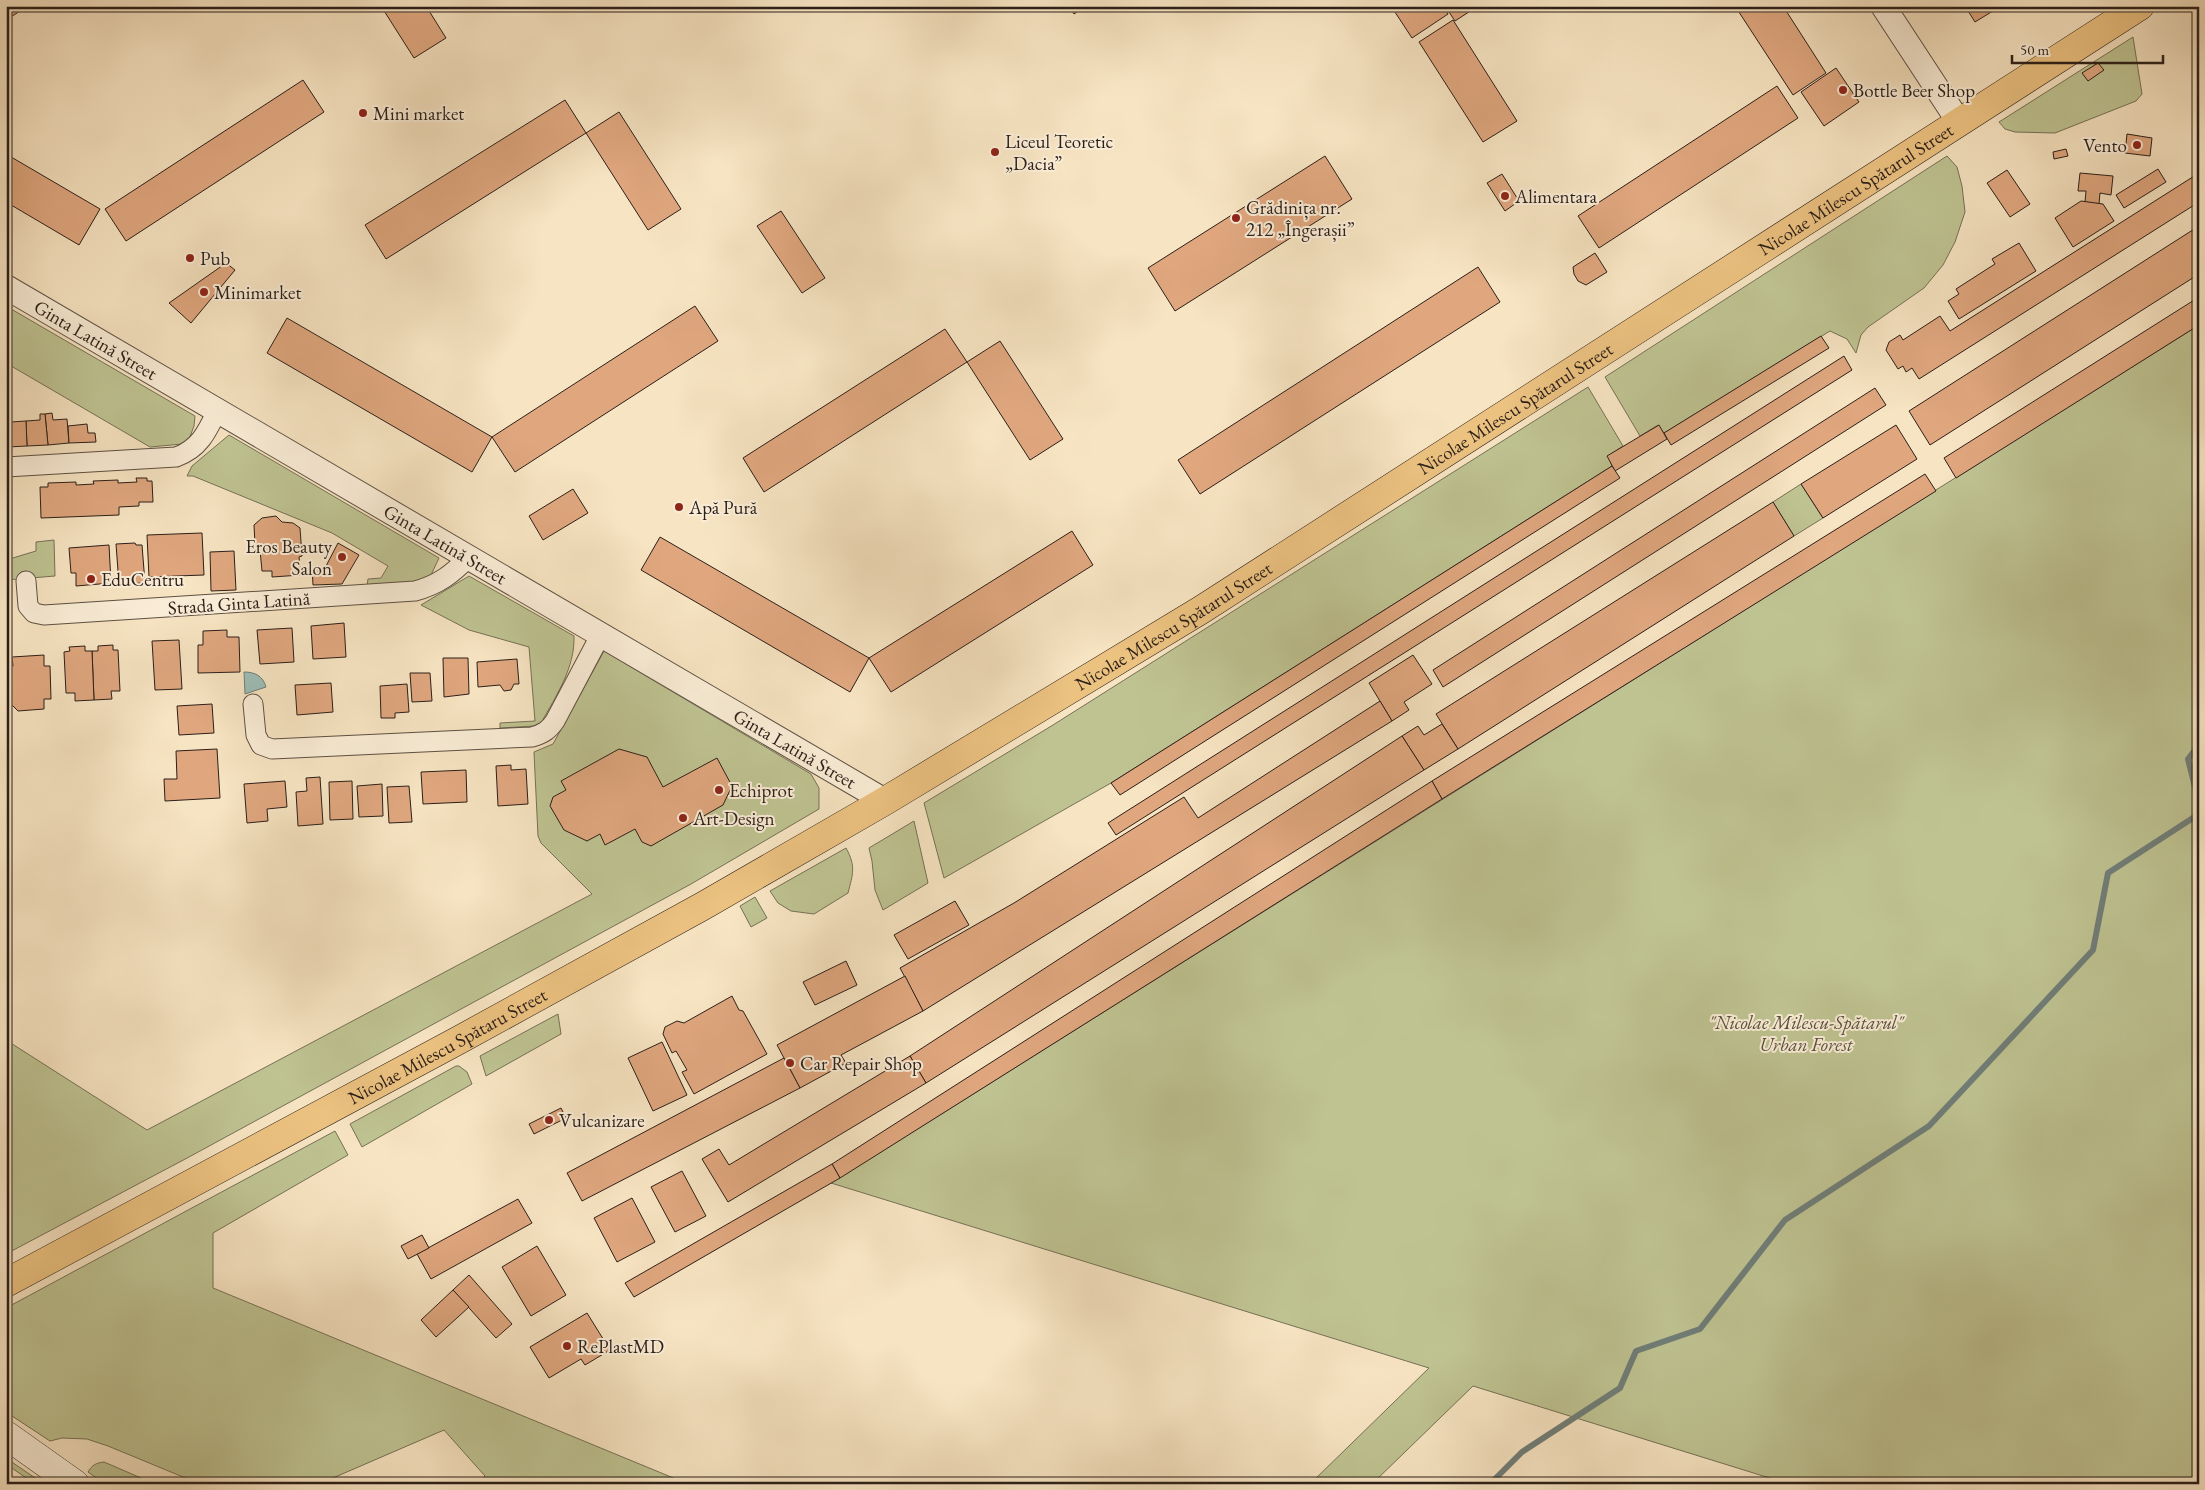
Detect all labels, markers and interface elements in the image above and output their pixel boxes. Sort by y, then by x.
scale bar [2012,32,2164,64]
text: 50 m [2020,40,2049,59]
place label: Bottle Beer Shop [1853,78,1975,103]
marker: Bottle Beer Shop [1837,84,1849,96]
place label: Mini market [373,101,464,126]
marker: Mini market [357,107,369,119]
street label: Nicolae Milescu Spătarul Street [1753,117,1958,261]
place label: Liceul Teoretic „Dacia” [1005,129,1114,176]
place label: Vento [2083,133,2127,158]
marker: Vento [2131,139,2143,151]
marker: Liceul Teoretic „Dacia” [989,146,1001,158]
place label: Alimentara [1514,184,1597,209]
marker: Alimentara [1499,190,1511,202]
place label: Grădinița nr. 212 „Îngerașii” [1246,195,1355,242]
marker: Grădinița nr. 212 „Îngerașii” [1230,212,1242,224]
place label: Pub [200,246,231,271]
marker: Pub [184,252,196,264]
place label: Minimarket [214,280,301,305]
marker: Minimarket [198,286,210,298]
street label: Ginta Latină Street [30,294,162,385]
street label: Nicolae Milescu Spătarul Street [1413,336,1617,480]
place label: Apă Pură [688,495,758,520]
street label: Ginta Latină Street [379,498,512,590]
marker: Apă Pură [673,501,685,513]
place label: Eros Beauty Salon [245,534,333,581]
marker: Eros Beauty Salon [336,551,348,563]
street label: Nicolae Milescu Spătarul Street [1070,555,1277,696]
place label: EduCentru [101,567,184,592]
marker: EduCentru [85,573,97,585]
street label: Strada Ginta Latină [167,586,311,620]
street label: Ginta Latină Street [729,703,861,794]
place label: Echiprot [729,778,793,803]
marker: Echiprot [713,784,725,796]
place label: Art-Design [692,806,775,831]
marker: Art-Design [677,812,689,824]
street label: Nicolae Milescu Spătaru Street [344,982,551,1110]
park label: "Nicolae Milescu-Spătarul" Urban Forest [1709,1010,1905,1057]
place label: Car Repair Shop [800,1051,922,1076]
marker: Car Repair Shop [784,1057,796,1069]
place label: Vulcanizare [559,1108,645,1133]
marker: Vulcanizare [543,1114,555,1126]
place label: RePlastMD [577,1334,664,1359]
marker: RePlastMD [561,1340,573,1352]

